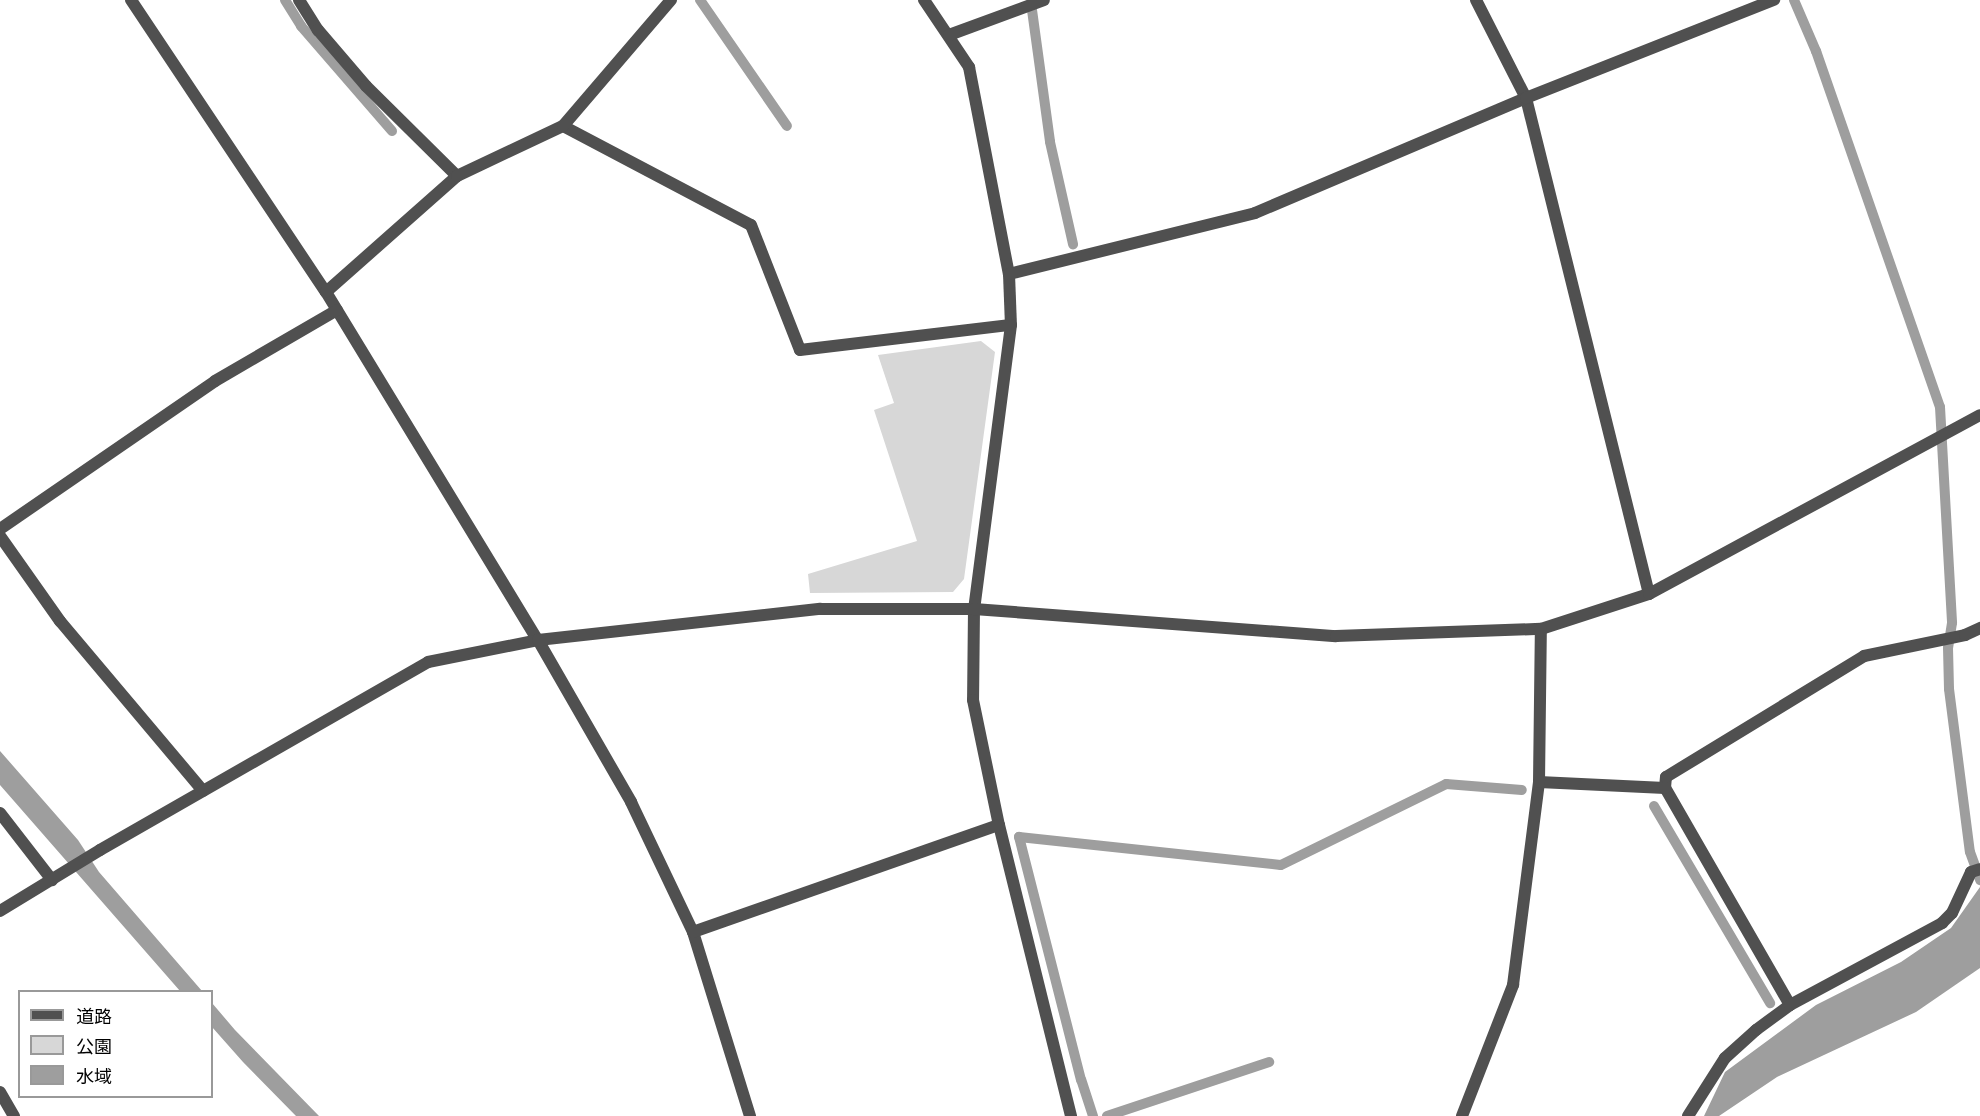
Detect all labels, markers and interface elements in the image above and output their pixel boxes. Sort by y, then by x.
legend [18,990,213,1098]
text: 道路 [76,1005,112,1027]
text: 公園 [76,1035,112,1057]
text: 水域 [76,1065,112,1087]

